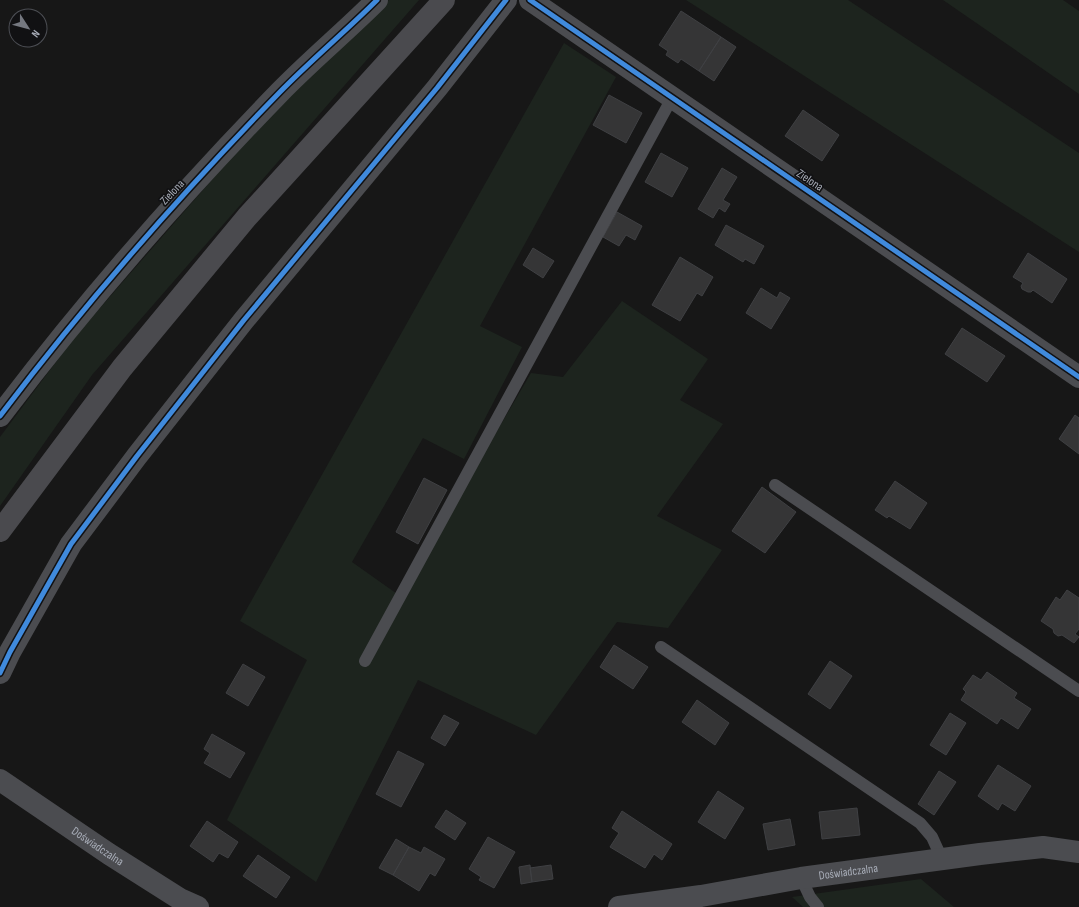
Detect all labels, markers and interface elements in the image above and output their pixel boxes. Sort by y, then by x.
north arrow [8,8,48,48]
text: N [29,27,43,40]
street label: Zielona [793,166,826,195]
street label: Zielona [157,176,188,208]
street label: Doświadczalna [69,824,127,870]
street label: Doświadczalna [818,861,879,884]

